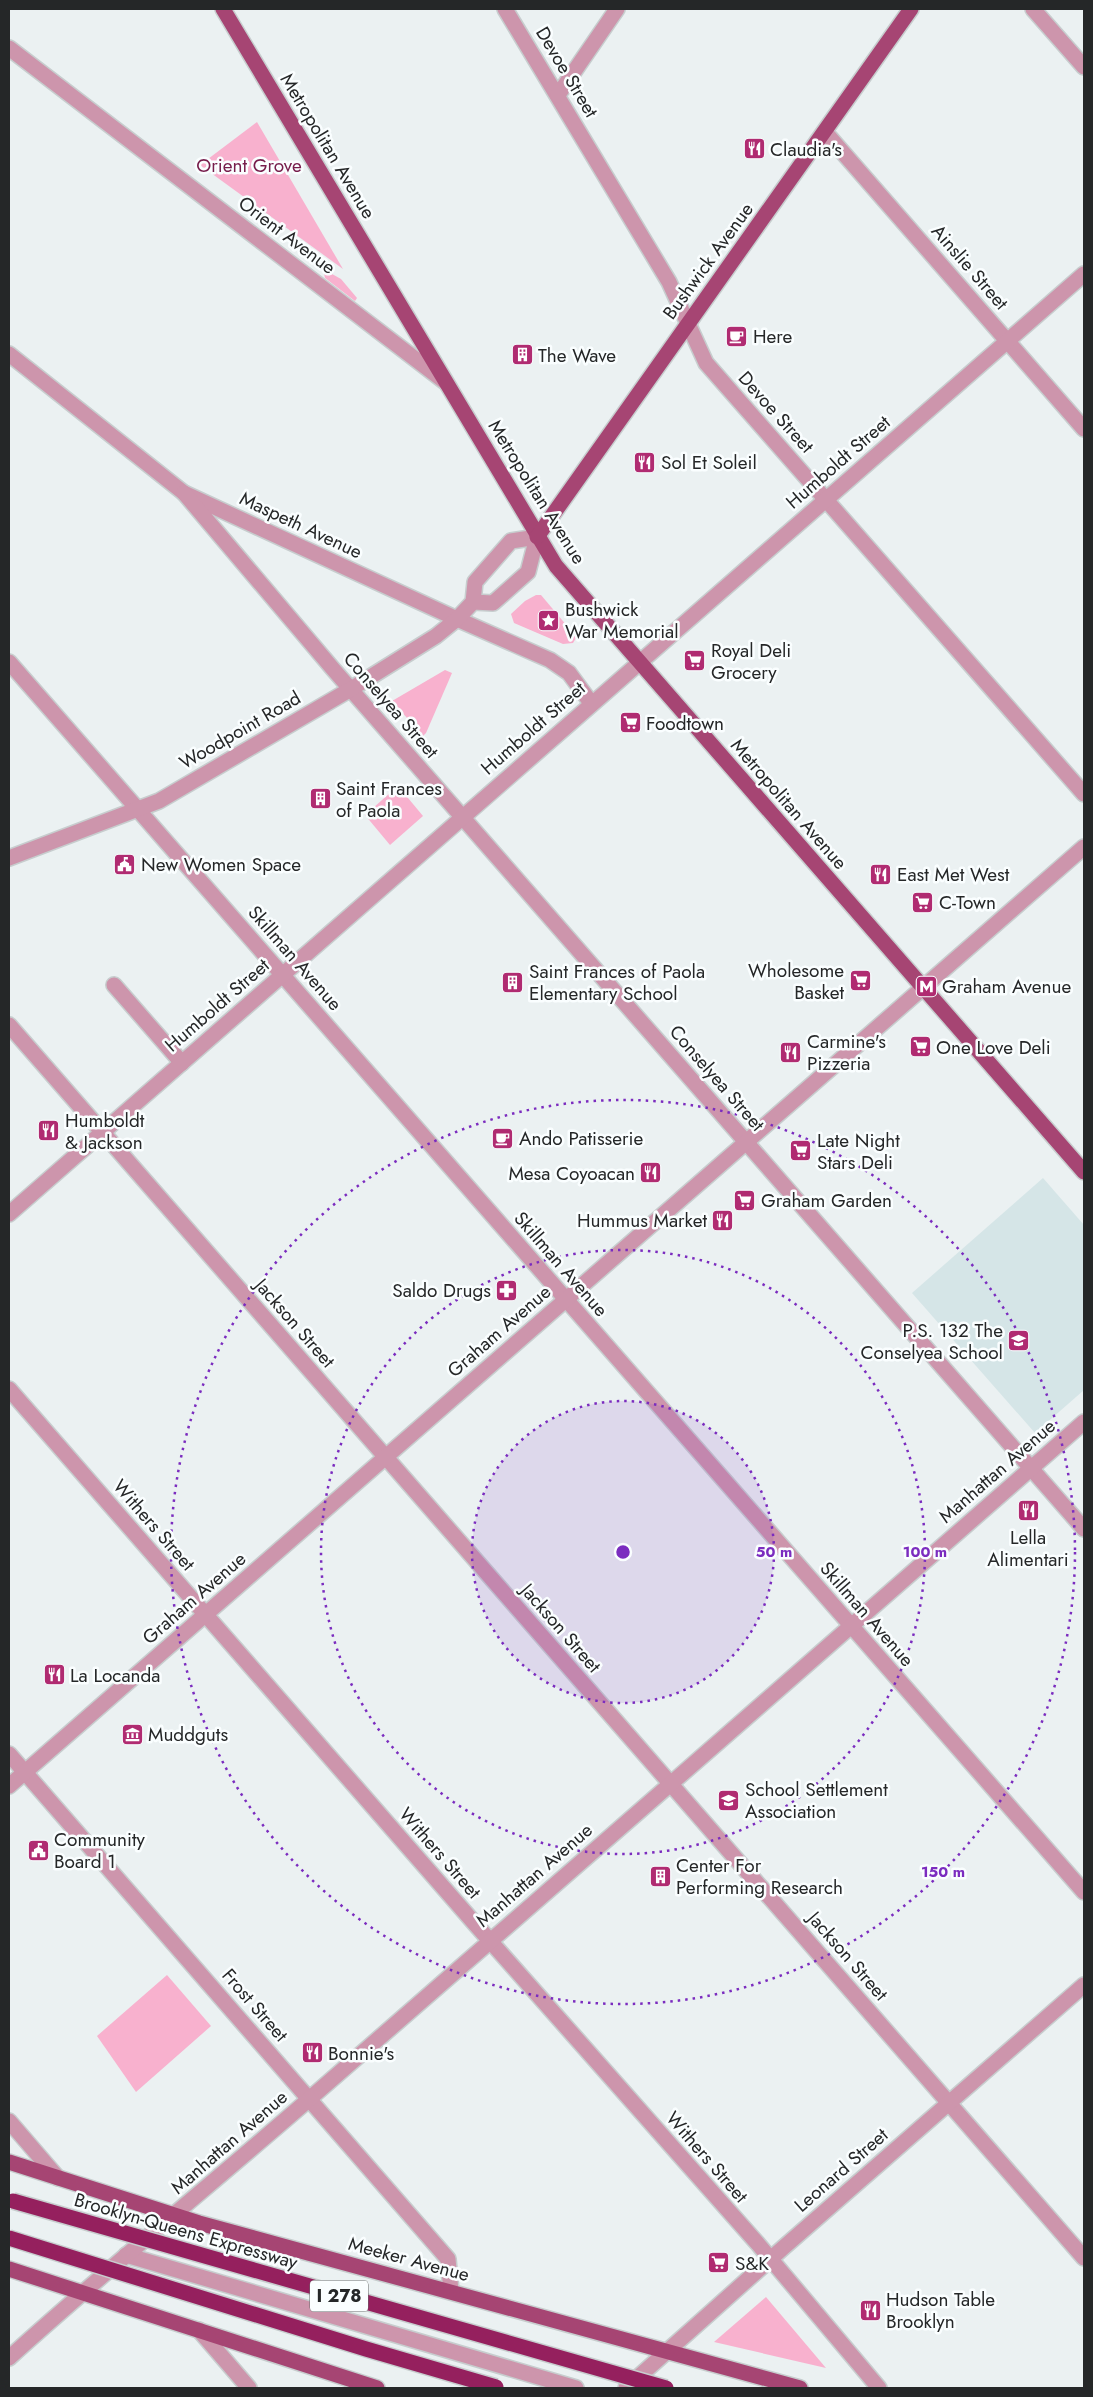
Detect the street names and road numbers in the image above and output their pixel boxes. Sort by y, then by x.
street label: Devoe Street [529,21,605,123]
street label: Metropolitan Avenue [274,68,382,224]
street label: Orient Avenue [233,189,341,281]
street label: Bushwick Avenue [656,197,760,325]
street label: Ainslie Street [925,218,1015,316]
street label: Devoe Street [732,365,820,459]
street label: Humboldt Street [780,409,896,515]
street label: Metropolitan Avenue [482,415,592,569]
street label: Maspeth Avenue [235,485,367,565]
street label: Conselyea Street [337,646,445,764]
street label: Humboldt Street [475,675,591,781]
street label: Woodpoint Road [174,684,306,776]
street label: Metropolitan Avenue [725,733,854,875]
street label: Skillman Avenue [242,900,348,1017]
street label: Humboldt Street [159,952,275,1058]
street label: Conselyea Street [663,1019,771,1137]
street label: Skillman Avenue [508,1206,614,1323]
street label: Jackson Street [247,1270,342,1374]
street label: Graham Avenue [441,1278,557,1384]
street label: Manhattan Avenue [933,1413,1061,1529]
street label: Withers Street [107,1473,202,1577]
street label: Graham Avenue [136,1545,252,1651]
street label: Skillman Avenue [814,1556,920,1673]
street label: Jackson Street [513,1575,608,1679]
street label: Withers Street [393,1801,488,1905]
street label: Manhattan Avenue [470,1817,598,1933]
street label: Jackson Street [800,1903,895,2007]
street label: Frost Street [216,1963,295,2048]
street label: Manhattan Avenue [165,2084,293,2200]
street label: Withers Street [660,2105,755,2209]
street label: Leonard Street [788,2121,894,2218]
street label: Brooklyn-Queens Expressway [71,2186,302,2276]
street label: Meeker Avenue [346,2230,473,2288]
road number: I 278 [310,2280,368,2312]

